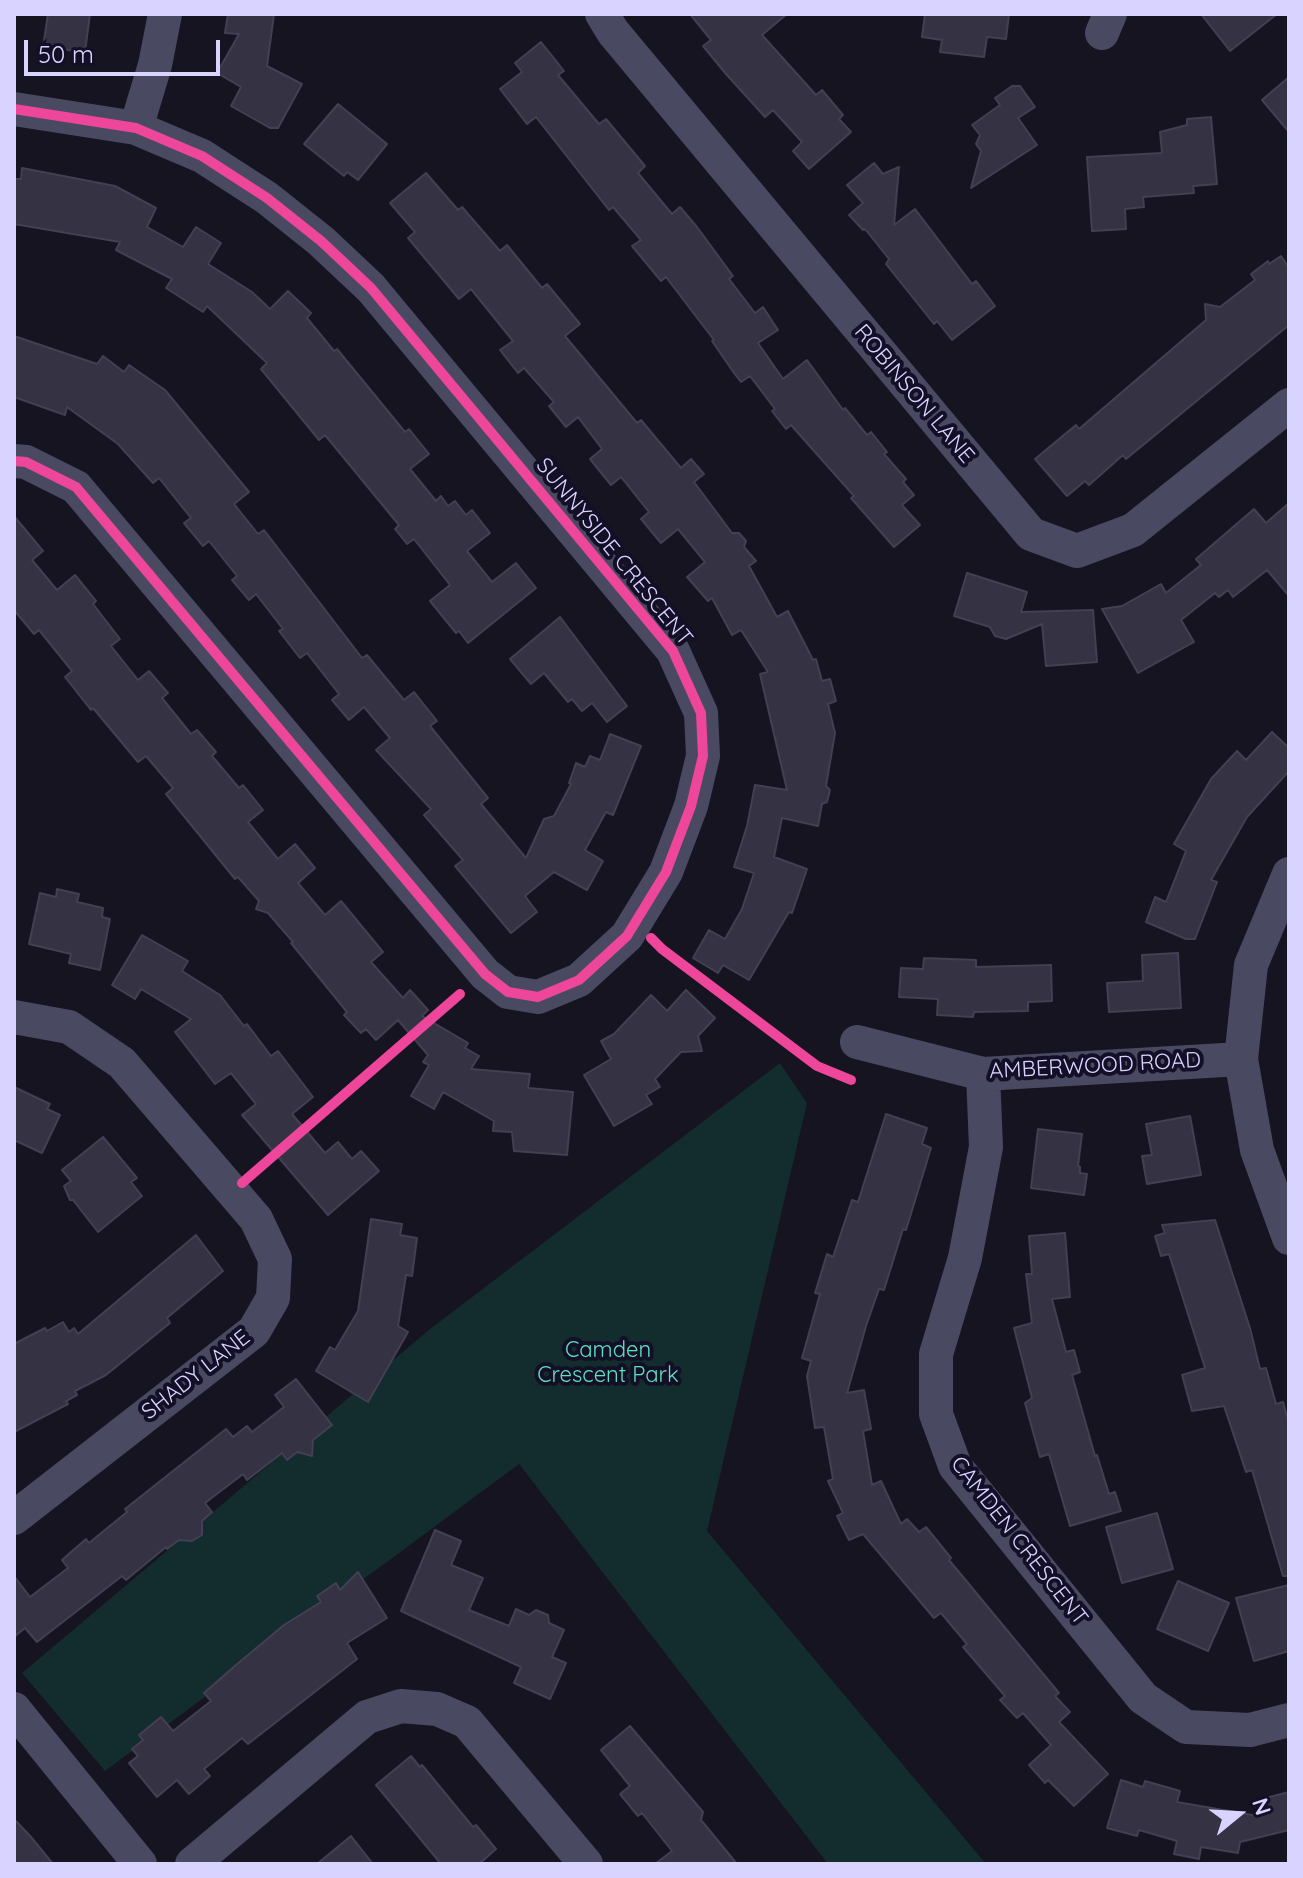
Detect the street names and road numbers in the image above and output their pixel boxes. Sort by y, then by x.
street label: ROBINSON LANE [848,319,980,469]
street label: SUNNYSIDE CRESCENT [530,453,698,651]
street label: AMBERWOOD ROAD [988,1047,1202,1085]
street label: SHADY LANE [136,1324,256,1426]
street label: CAMDEN CRESCENT [945,1451,1093,1631]

